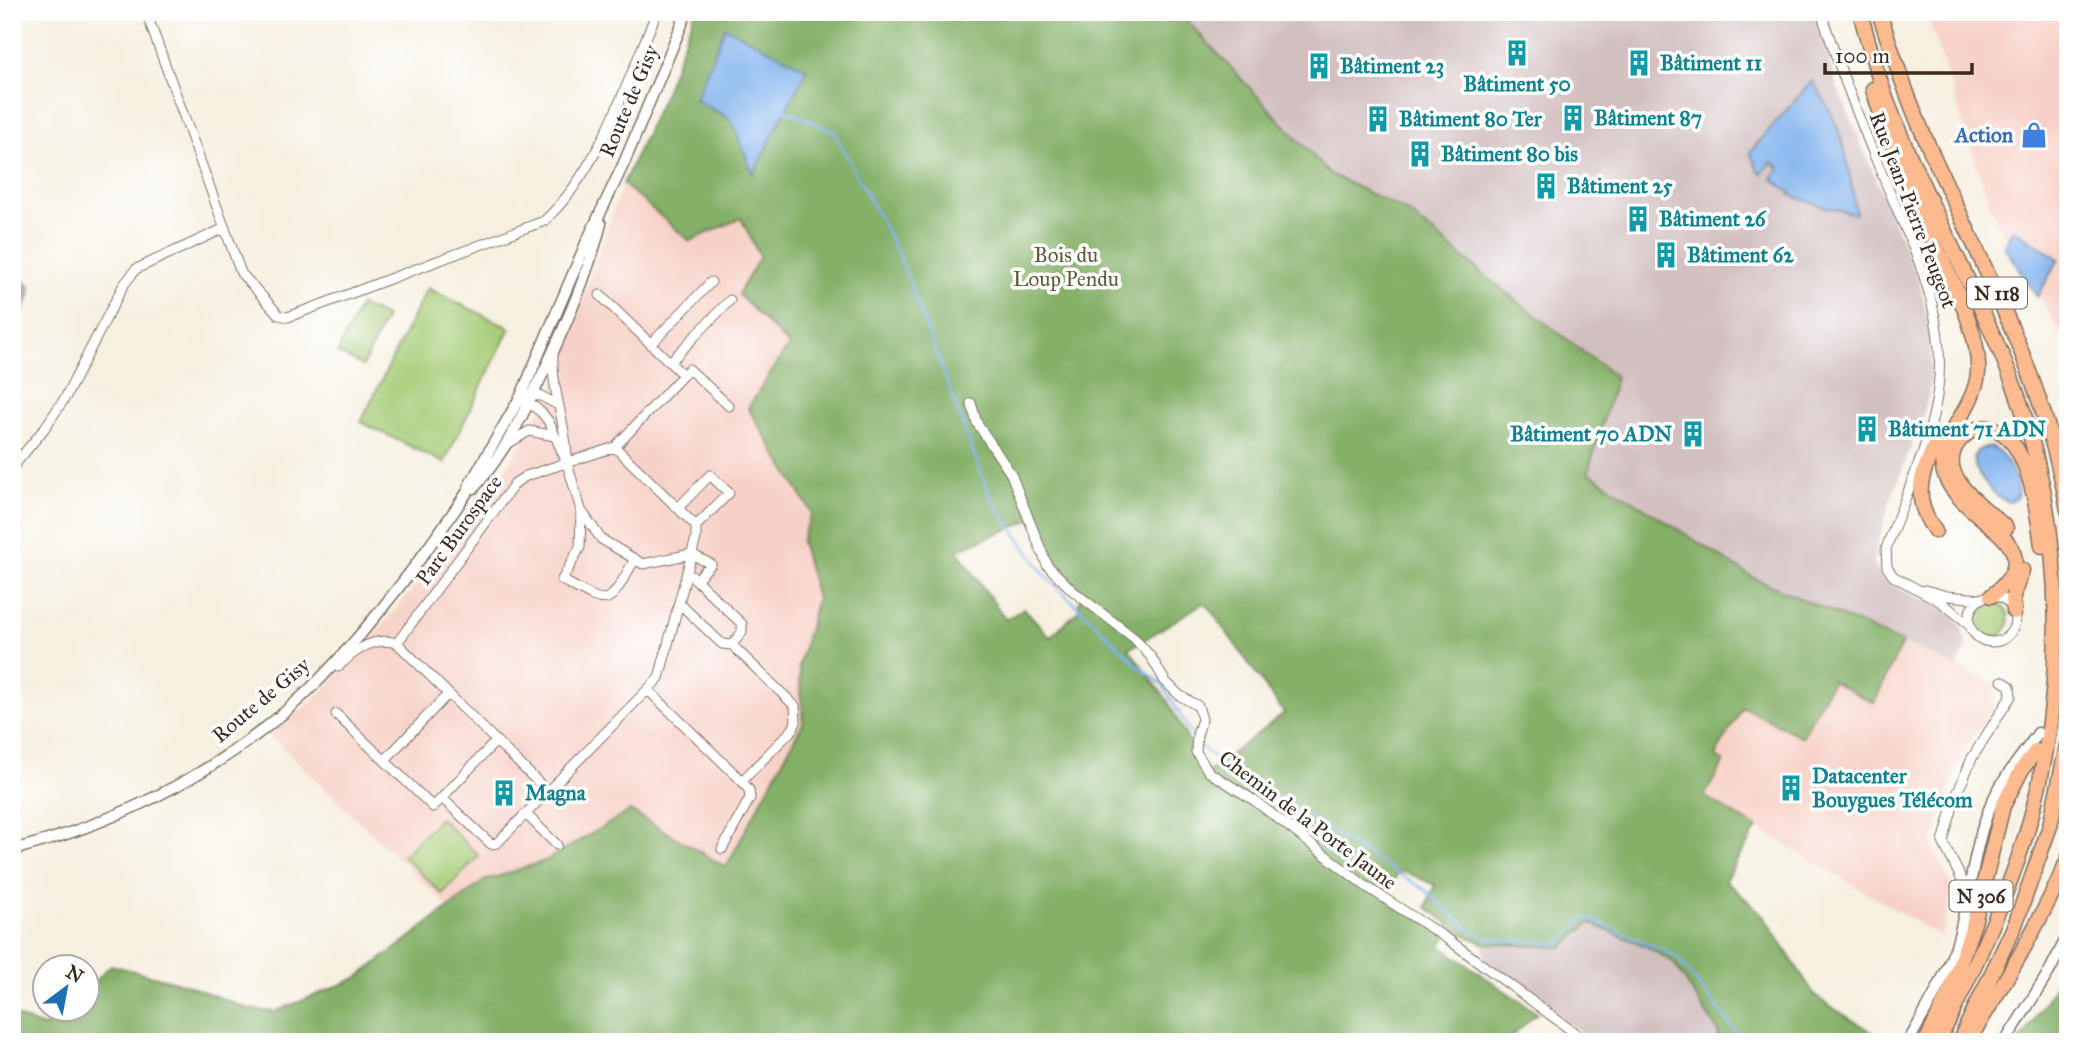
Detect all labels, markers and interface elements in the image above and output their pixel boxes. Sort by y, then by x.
scale bar [1825,32,1972,76]
building icon: Bâtiment 50 [1502,38,1532,68]
street label: Route de Gisy [594,40,665,161]
text: 100 m [1835,43,1890,69]
building icon: Bâtiment 11 [1624,48,1654,78]
place label: Bâtiment 11 [1660,50,1762,76]
building icon: Bâtiment 23 [1304,51,1334,81]
place label: Bâtiment 23 [1340,53,1444,79]
place label: Bâtiment 50 [1463,71,1571,97]
building icon: Bâtiment 87 [1558,103,1588,133]
building icon: Bâtiment 80 Ter [1363,104,1393,134]
place label: Bâtiment 87 [1594,105,1702,131]
place label: Bâtiment 80 Ter [1399,106,1543,132]
street label: Rue Jean-Pierre Peugeot [1864,108,1963,312]
shop icon: Action [2019,120,2049,150]
place label: Action [1953,122,2014,148]
building icon: Bâtiment 80 bis [1405,139,1435,169]
place label: Bâtiment 80 bis [1441,141,1578,167]
building icon: Bâtiment 25 [1531,171,1561,201]
place label: Bâtiment 25 [1567,173,1673,199]
building icon: Bâtiment 26 [1623,204,1653,234]
place label: Bâtiment 26 [1659,206,1767,232]
building icon: Bâtiment 62 [1651,240,1681,270]
park label: Bois du Loup Pendu [1013,242,1119,292]
place label: Bâtiment 62 [1687,242,1794,268]
road number: N 118 [1967,278,2027,308]
building icon: Bâtiment 71 ADN [1852,414,1882,444]
place label: Bâtiment 71 ADN [1888,416,2046,442]
building icon: Bâtiment 70 ADN [1678,419,1708,449]
place label: Bâtiment 70 ADN [1510,421,1672,447]
street label: Parc Burospace [410,470,508,590]
street label: Route de Gisy [207,651,316,748]
street label: Chemin de la Porte Jaune [1214,745,1402,895]
place label: Datacenter Bouygues Télécom [1812,763,1973,813]
building icon: Datacenter Bouygues Télécom [1776,773,1806,803]
building icon: Magna [489,778,519,808]
place label: Magna [525,780,587,806]
road number: N 306 [1950,880,2012,912]
north arrow [32,953,102,1023]
text: N [62,960,88,988]

